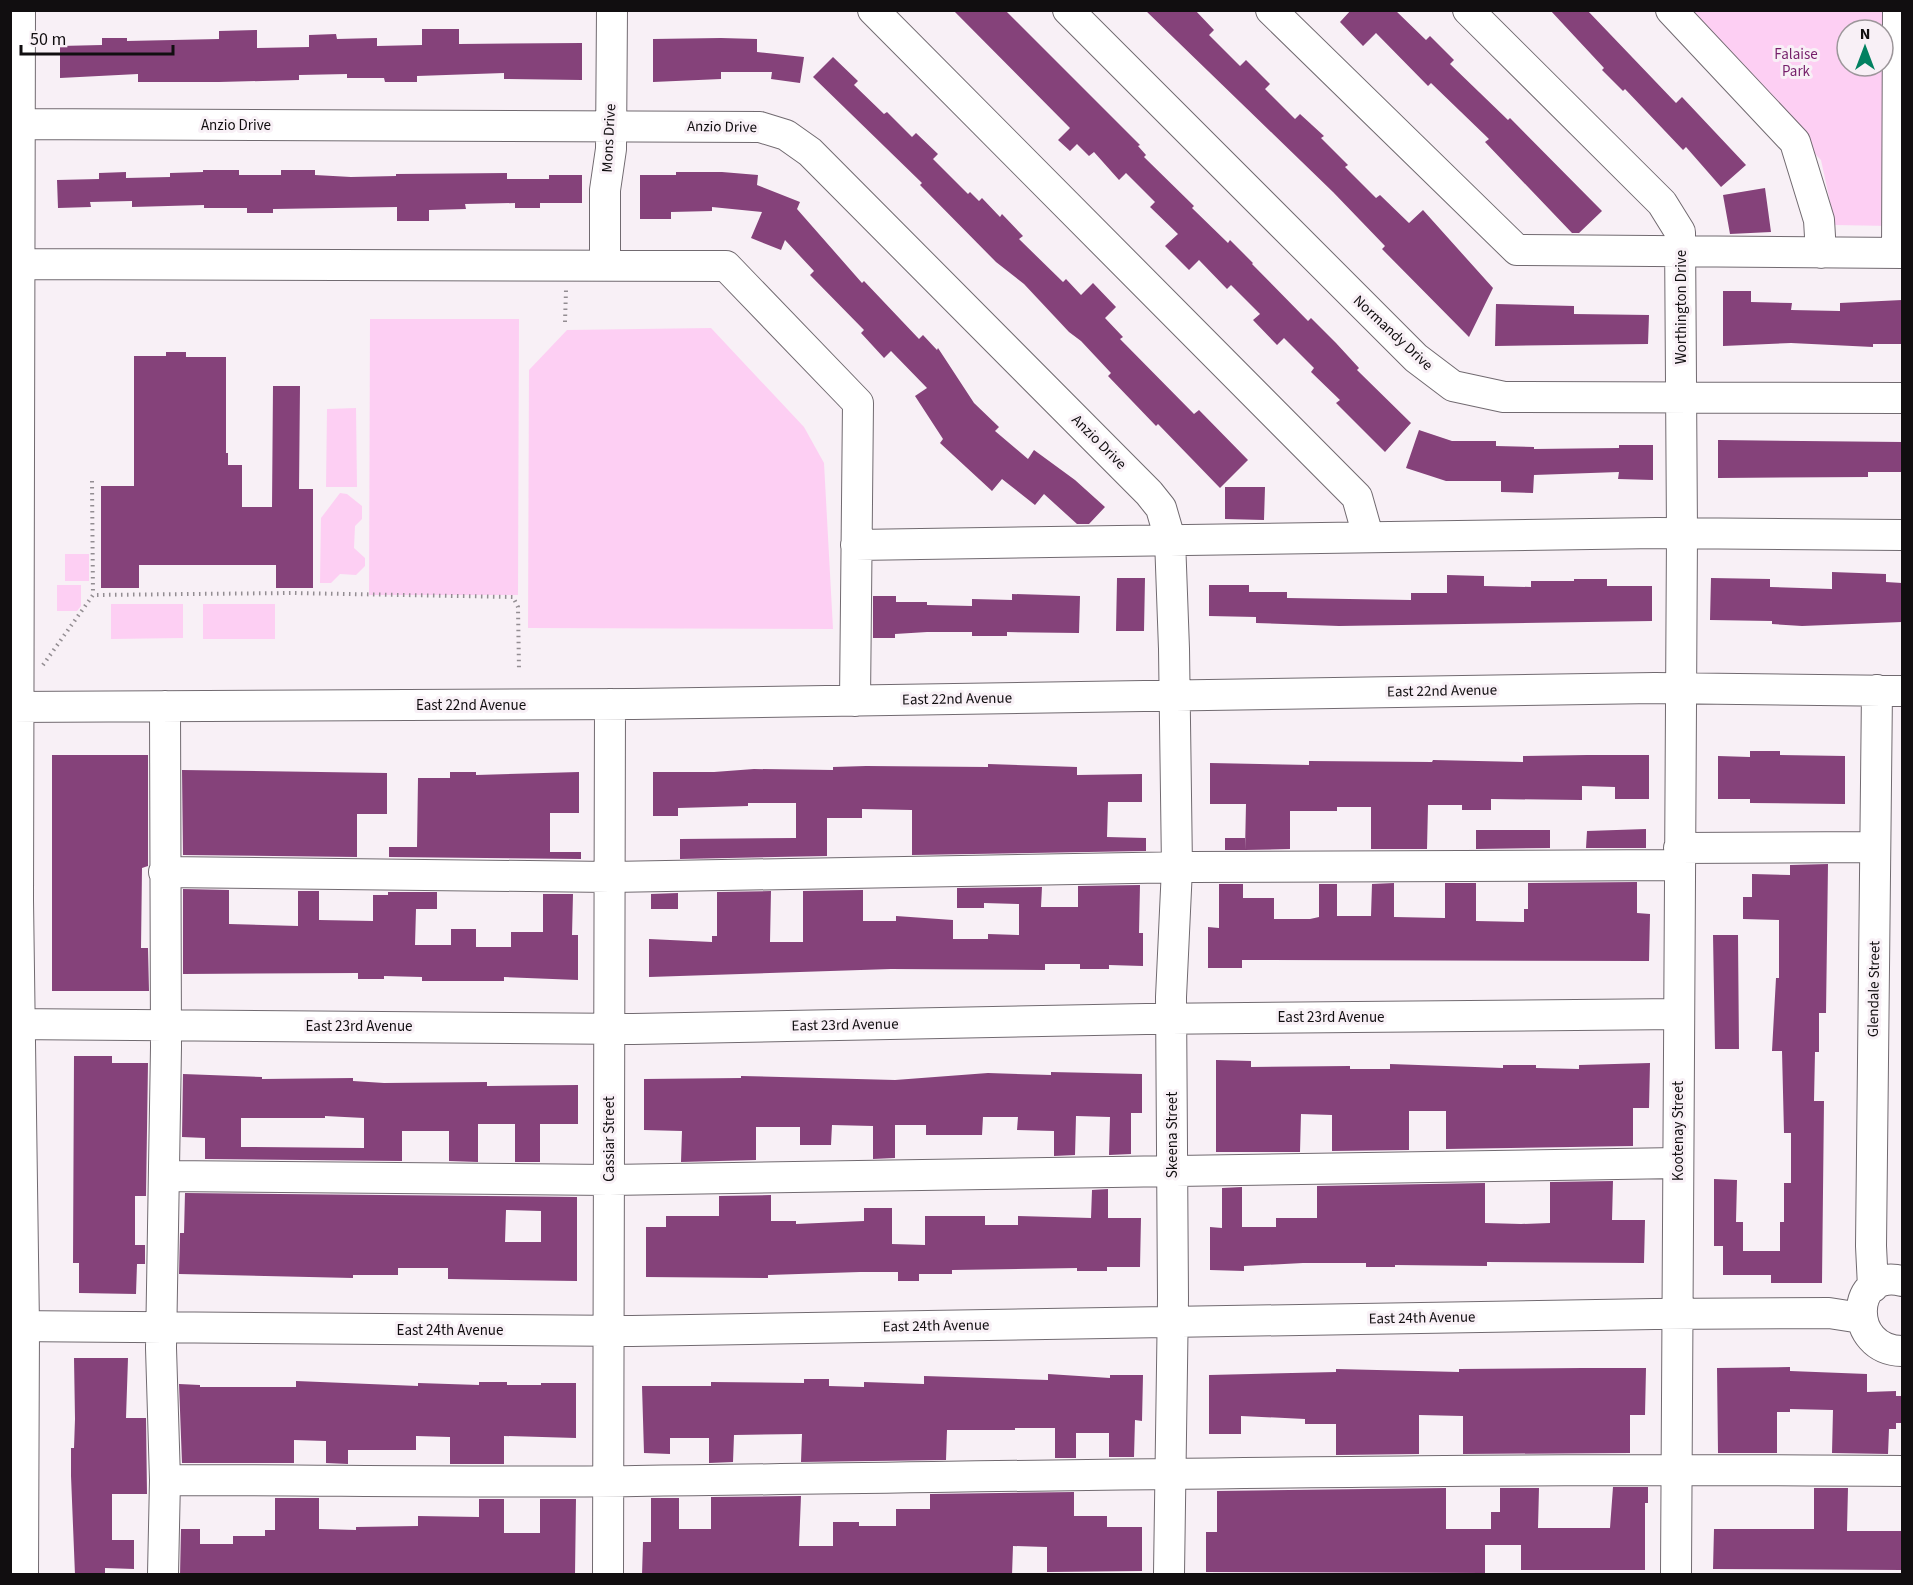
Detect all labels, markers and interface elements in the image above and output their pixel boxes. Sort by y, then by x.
scale bar [21,18,172,56]
north arrow [1835,18,1895,78]
text: N [1860,23,1870,45]
text: 50 m [30,27,66,52]
park label: Falaise Park [1774,44,1818,82]
street label: Mons Drive [597,103,621,173]
street label: Anzio Drive [201,115,271,136]
street label: Anzio Drive [687,116,757,138]
street label: Worthington Drive [1671,250,1692,364]
street label: Normandy Drive [1349,291,1437,375]
street label: Anzio Drive [1067,410,1131,474]
street label: East 22nd Avenue [1387,680,1497,702]
street label: East 22nd Avenue [902,688,1012,710]
street label: East 22nd Avenue [416,695,526,716]
street label: Glendale Street [1863,941,1885,1037]
street label: East 23rd Avenue [1277,1007,1385,1028]
street label: East 23rd Avenue [791,1014,899,1036]
street label: East 23rd Avenue [305,1016,413,1037]
street label: Kootenay Street [1668,1081,1689,1181]
street label: Skeena Street [1162,1092,1183,1178]
street label: Cassiar Street [599,1096,620,1182]
street label: East 24th Avenue [1368,1307,1476,1329]
street label: East 24th Avenue [882,1315,990,1337]
street label: East 24th Avenue [397,1320,503,1341]

